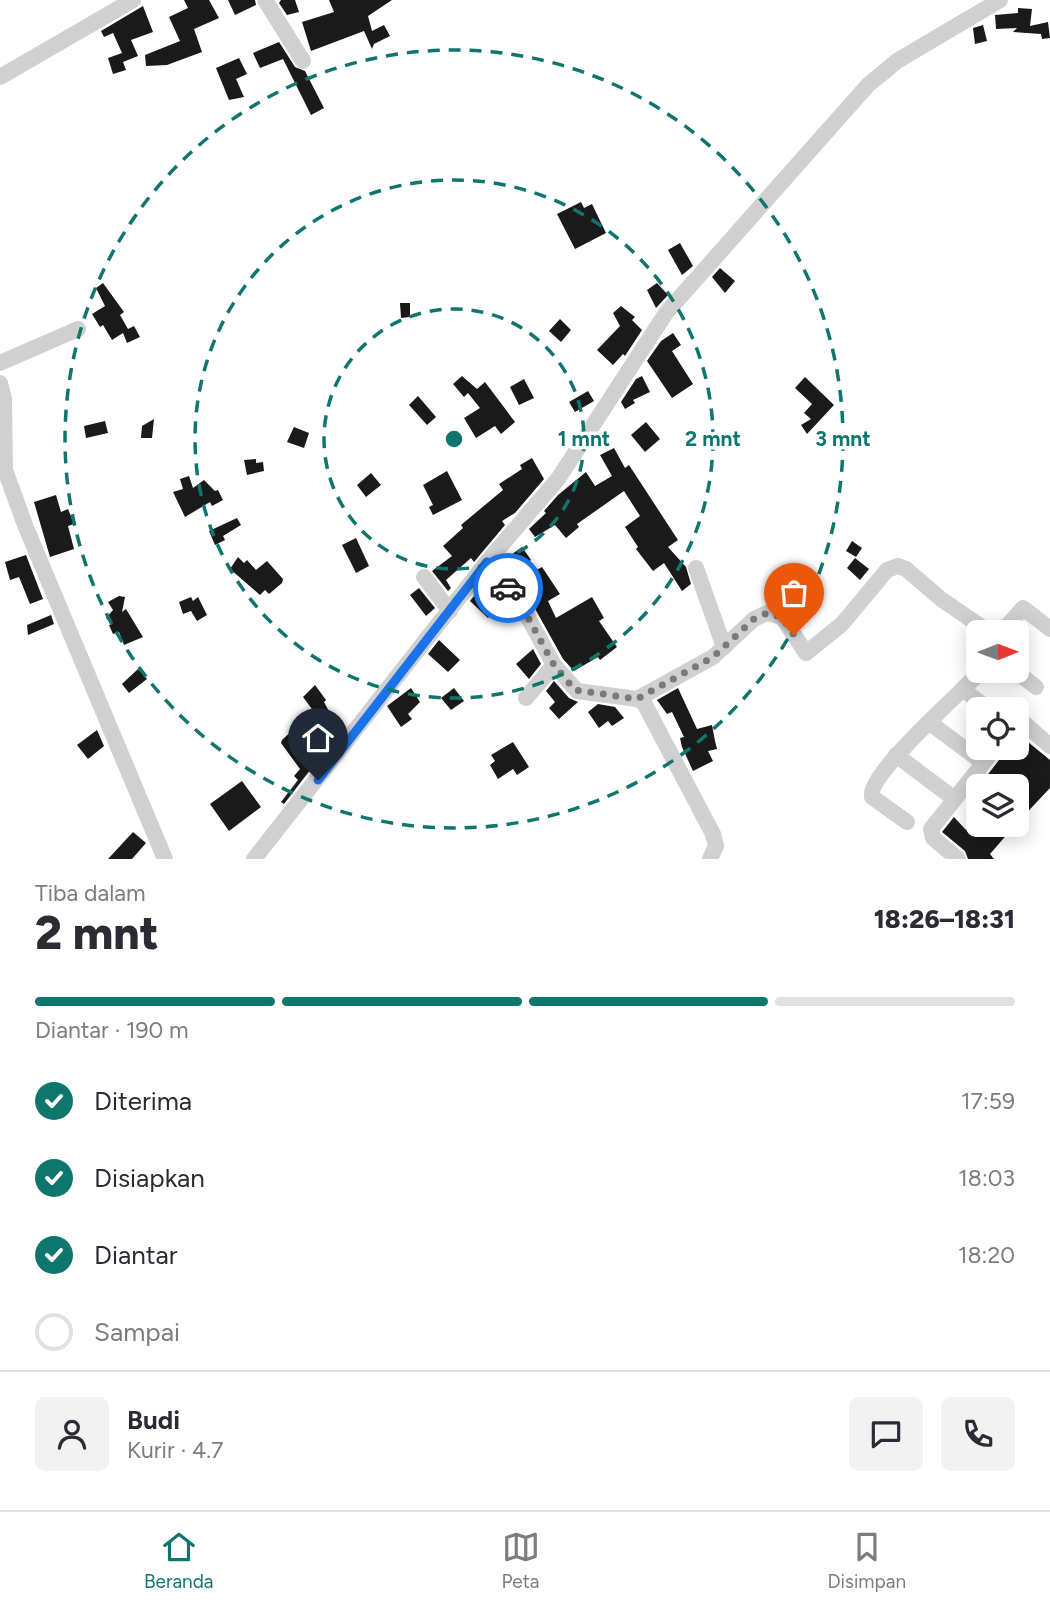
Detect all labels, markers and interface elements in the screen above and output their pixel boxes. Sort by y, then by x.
text: 1 mnt [558,426,610,451]
text: 2 mnt [685,426,741,451]
text: 3 mnt [815,426,871,451]
centre of rings [442,427,466,451]
courier [473,553,543,623]
pin [764,563,824,635]
icon: car [489,569,527,607]
icon: bag [775,574,813,612]
north arrow [966,620,1029,682]
map controls [966,620,1029,837]
button: locate [966,697,1029,760]
pin [288,708,348,780]
icon: home [299,719,337,757]
button: layers [966,774,1029,837]
text: Tiba dalam [35,879,146,907]
text: 18:26–18:31 [874,903,1015,935]
text: 2 mnt [35,905,159,961]
text: Diantar · 190 m [35,1016,189,1044]
icon: check [35,1082,73,1120]
text: Diterima [94,1085,192,1117]
text: 17:59 [961,1087,1015,1115]
icon: check [35,1159,73,1197]
text: Disiapkan [94,1162,205,1194]
text: 18:03 [958,1164,1015,1192]
icon: check [35,1236,73,1274]
text: Diantar [94,1239,178,1271]
text: 18:20 [958,1241,1015,1269]
text: Sampai [94,1316,180,1348]
button: person [35,1397,109,1471]
button: chat [849,1397,923,1471]
button: phone [941,1397,1015,1471]
text: Budi [127,1404,180,1436]
text: Kurir · 4.7 [127,1436,223,1464]
tab: Beranda [144,1528,214,1593]
tab: Peta [502,1528,540,1593]
tab: Disimpan [828,1528,906,1593]

